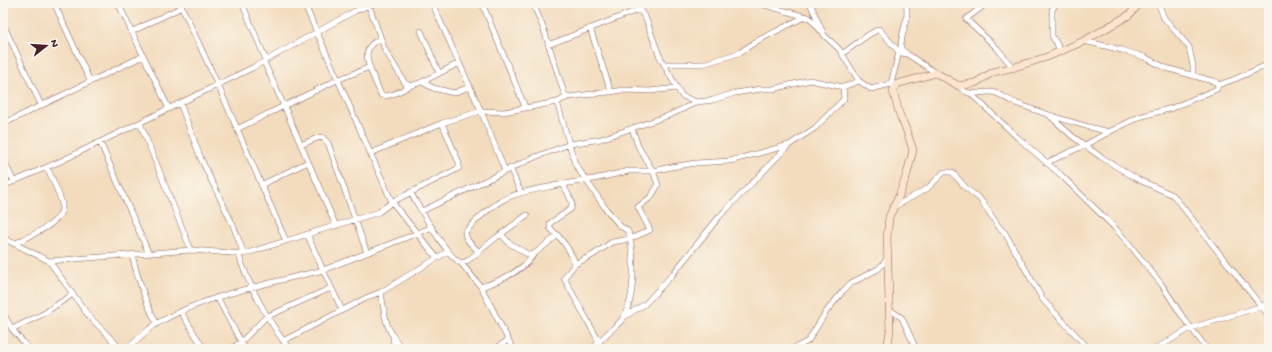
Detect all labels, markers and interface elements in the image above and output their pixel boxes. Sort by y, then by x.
north arrow [26,26,66,66]
text: N [47,38,60,49]

